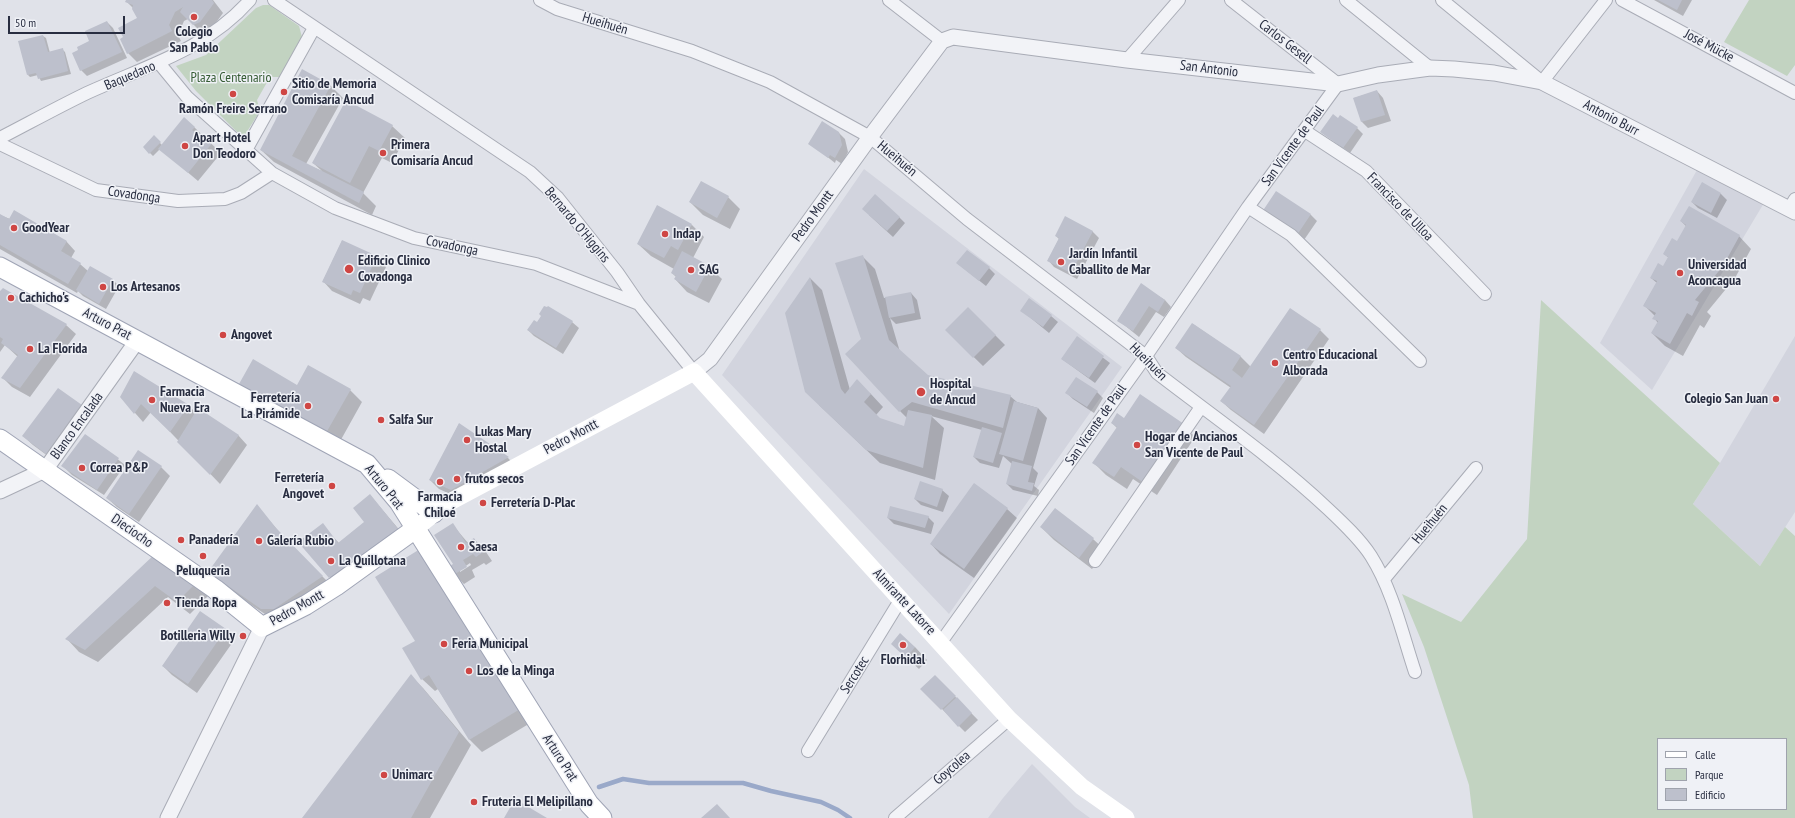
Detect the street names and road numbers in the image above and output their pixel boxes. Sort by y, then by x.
street label: Hueihuén [580,9,630,39]
street label: Carlos Gesell [1255,16,1315,68]
street label: José Mücke [1681,26,1737,66]
street label: San Antonio [1179,57,1239,81]
street label: Baquedano [102,58,158,94]
street label: Antonio Burr [1580,96,1642,140]
street label: San Vicente de Paul [1258,103,1328,189]
street label: Hueihuén [874,138,920,180]
street label: Francisco de Ulloa [1363,169,1437,245]
street label: Covadonga [107,183,161,207]
street label: Bernardo O'Higgins [541,184,613,266]
street label: Pedro Montt [789,187,837,245]
street label: Covadonga [424,232,480,260]
street label: Arturo Prat [80,304,134,344]
street label: Hueihuén [1126,340,1170,384]
street label: San Vicente de Paul [1062,381,1130,469]
street label: Blanco Encalada [47,389,107,463]
street label: Pedro Montt [541,416,601,458]
street label: Arturo Prat [361,461,407,513]
street label: Hueihuén [1409,501,1451,547]
street label: Dieciocho [108,511,156,551]
street label: Almirante Latorre [869,565,939,639]
street label: Pedro Montt [267,586,327,630]
street label: Sercotec [837,653,873,697]
street label: Arturo Prat [539,731,581,785]
street label: Goycolea [930,747,974,789]

